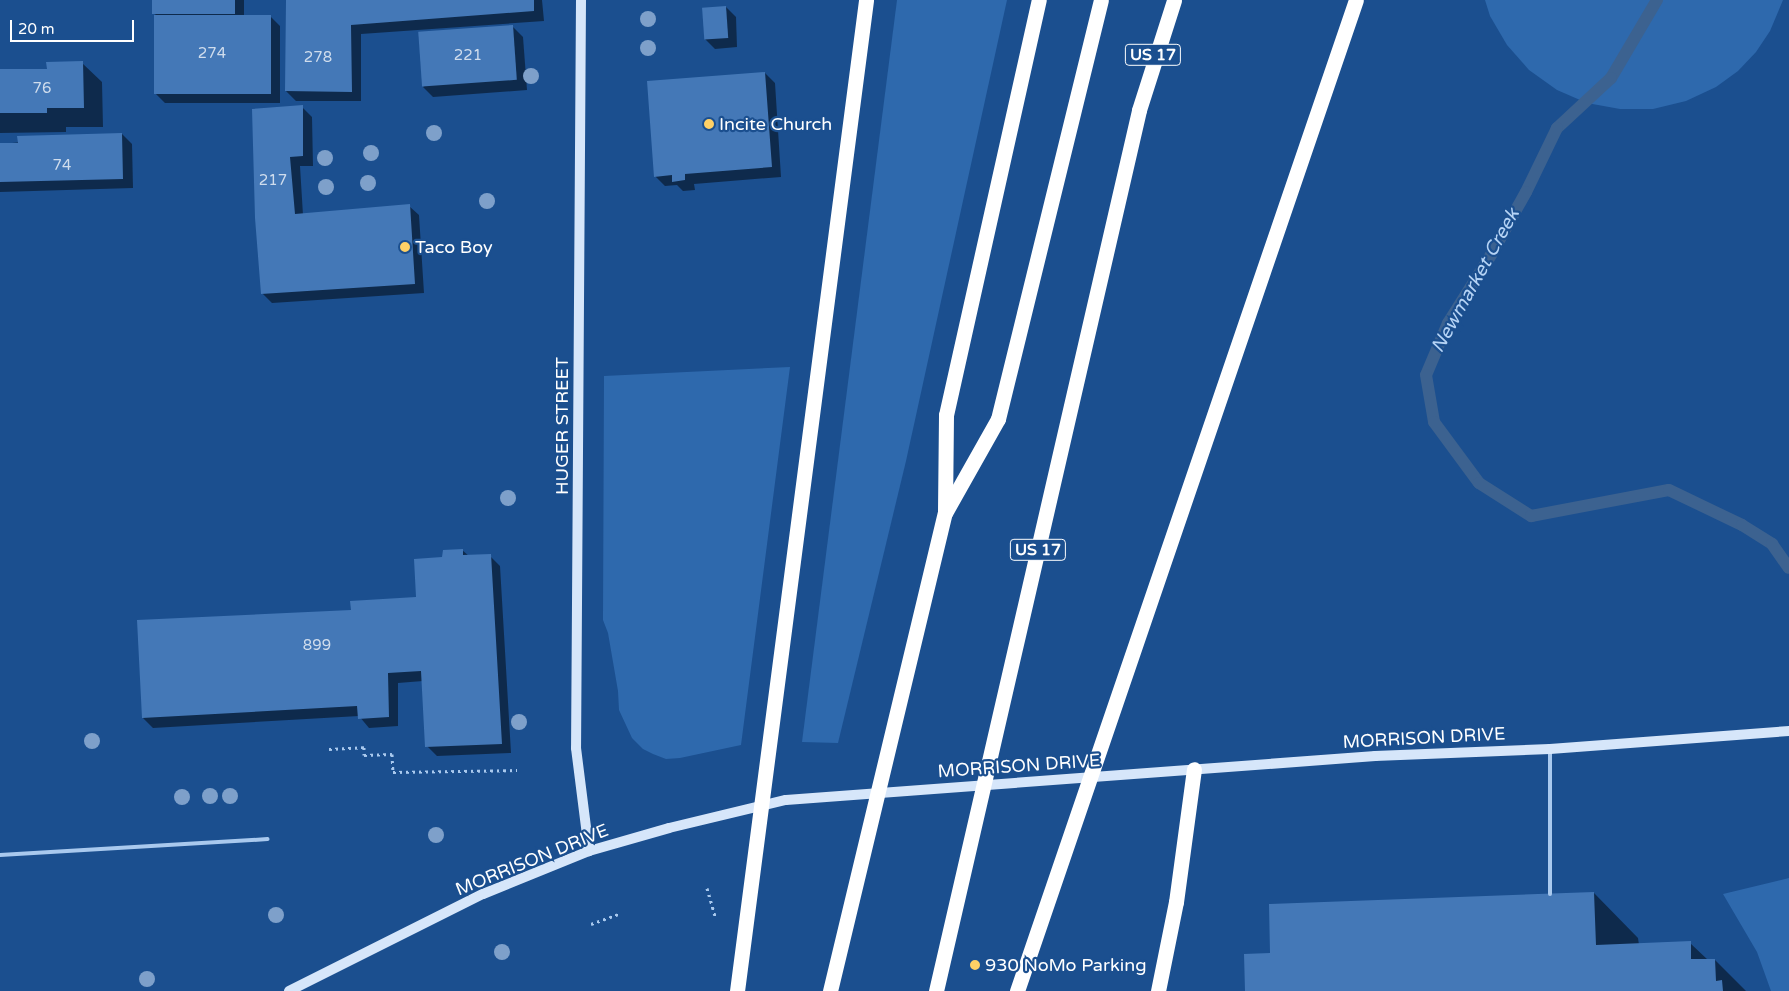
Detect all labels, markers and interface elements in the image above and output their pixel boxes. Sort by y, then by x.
scale bar [12,10,136,42]
text: 20 m [18,20,55,38]
road number: US 17 [1124,42,1182,68]
house number: 274 [198,45,226,63]
house number: 221 [454,47,482,65]
house number: 278 [304,49,332,67]
house number: 76 [33,80,51,98]
place label: Incite Church [719,113,832,135]
marker: Incite Church [703,118,715,130]
house number: 74 [53,157,71,175]
house number: 217 [259,172,287,190]
water label: Newmarket Creek [1427,205,1525,357]
place label: Taco Boy [415,236,493,258]
marker: Taco Boy [399,241,411,253]
street label: HUGER STREET [551,357,573,495]
road number: US 17 [1009,536,1067,564]
house number: 899 [303,637,331,655]
street label: MORRISON DRIVE [1342,723,1506,753]
street label: MORRISON DRIVE [937,750,1101,782]
street label: MORRISON DRIVE [452,819,612,901]
place label: 930 NoMo Parking [985,954,1146,976]
marker: 930 NoMo Parking [969,959,981,971]

